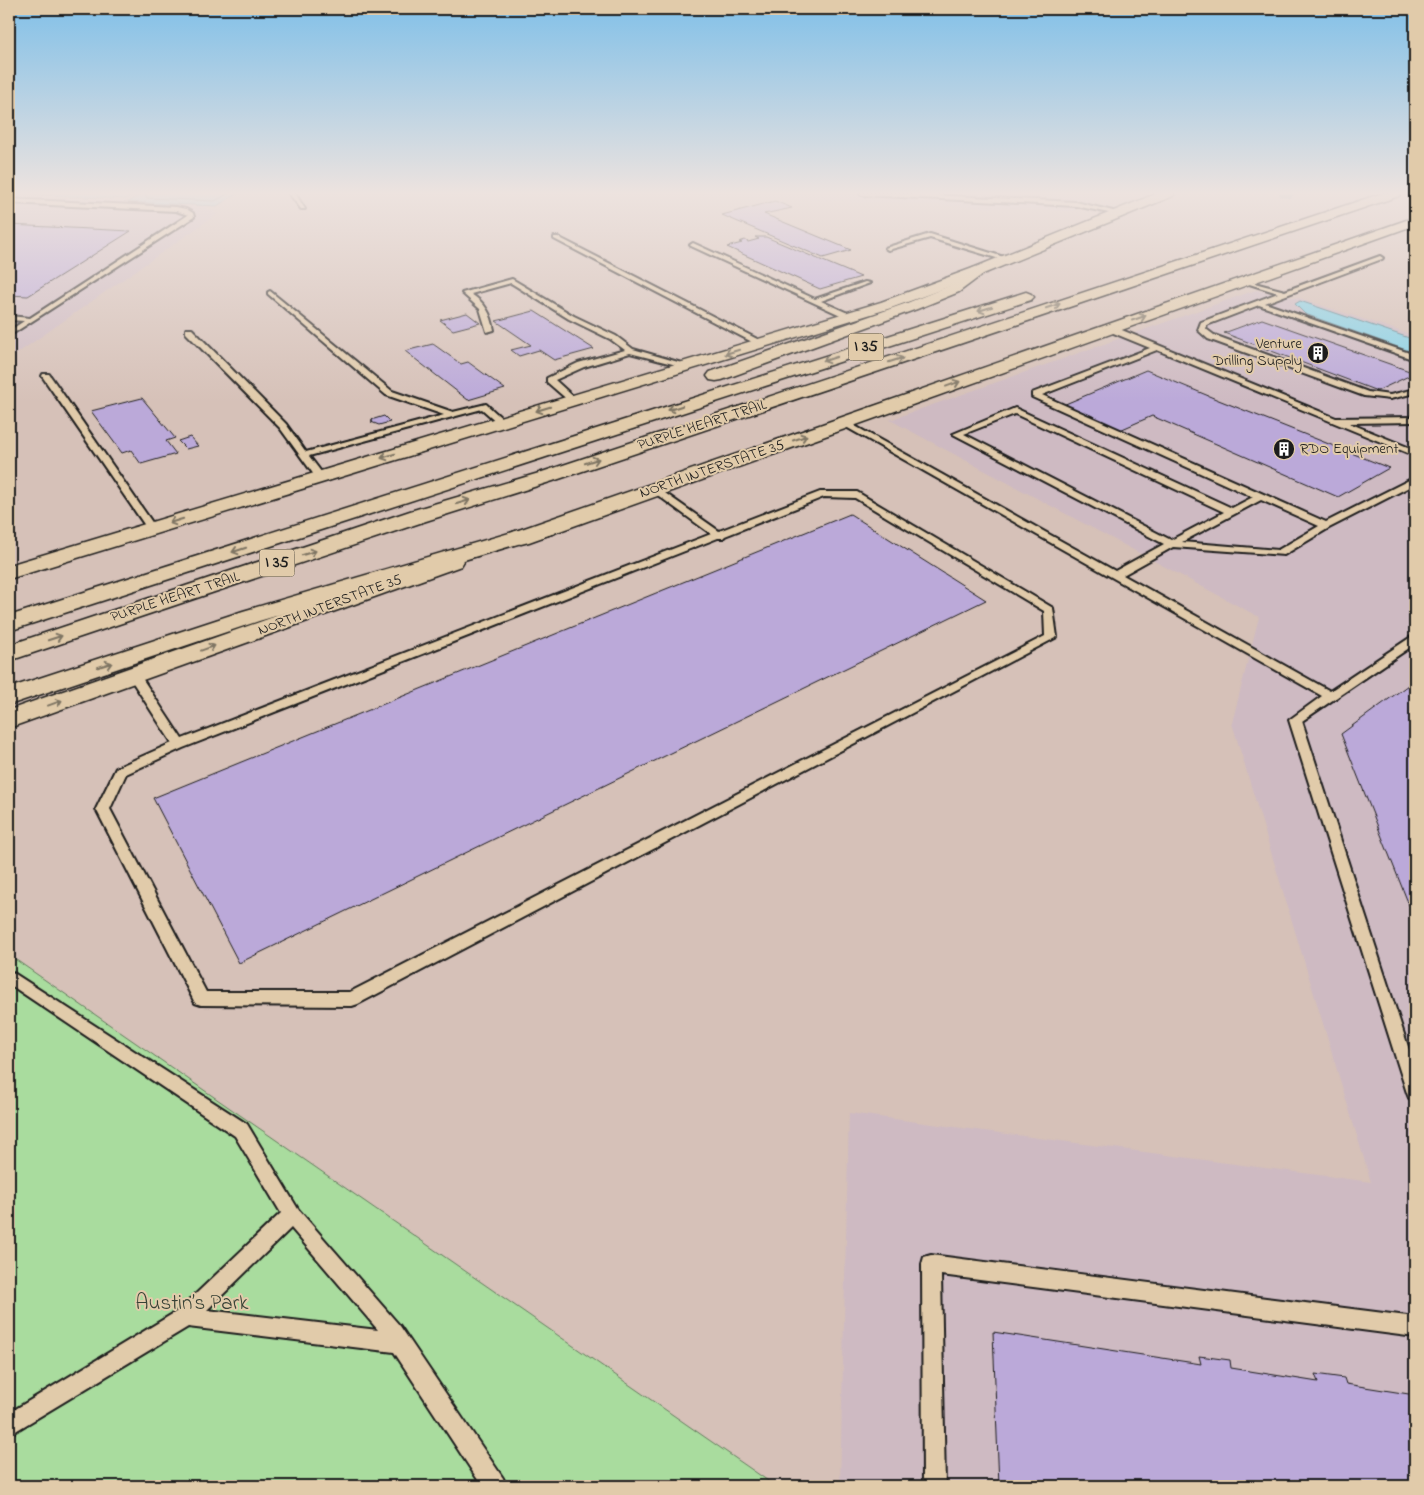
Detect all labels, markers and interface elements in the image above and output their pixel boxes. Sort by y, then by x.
one-way arrow [1044,301,1060,311]
one-way arrow [977,305,993,315]
one-way arrow [1131,312,1147,322]
place label: Venture Drilling Supply [1212,333,1302,373]
road number: I 35 [848,334,884,361]
building icon: Venture Drilling Supply [1306,341,1330,365]
one-way arrow [725,347,741,357]
one-way arrow [823,355,838,364]
one-way arrow [887,355,903,365]
one-way arrow [945,379,960,388]
street label: PURPLE HEART TRAIL [635,394,770,456]
one-way arrow [668,404,684,414]
one-way arrow [536,405,552,415]
one-way arrow [792,433,807,442]
street label: NORTH INTERSTATE 35 [637,434,788,504]
building icon: RDO Equipment [1272,437,1296,461]
place label: RDO Equipment [1300,438,1398,460]
one-way arrow [380,452,396,462]
one-way arrow [584,456,600,466]
one-way arrow [455,497,471,507]
one-way arrow [168,516,184,526]
one-way arrow [232,546,247,555]
one-way arrow [300,547,316,557]
road number: I 35 [260,550,294,576]
street label: PURPLE HEART TRAIL [108,566,243,628]
street label: NORTH INTERSTATE 35 [255,569,405,641]
one-way arrow [47,632,63,642]
one-way arrow [200,643,215,652]
one-way arrow [97,660,112,669]
one-way arrow [46,698,62,707]
park label: Austin’s Park [136,1289,249,1319]

